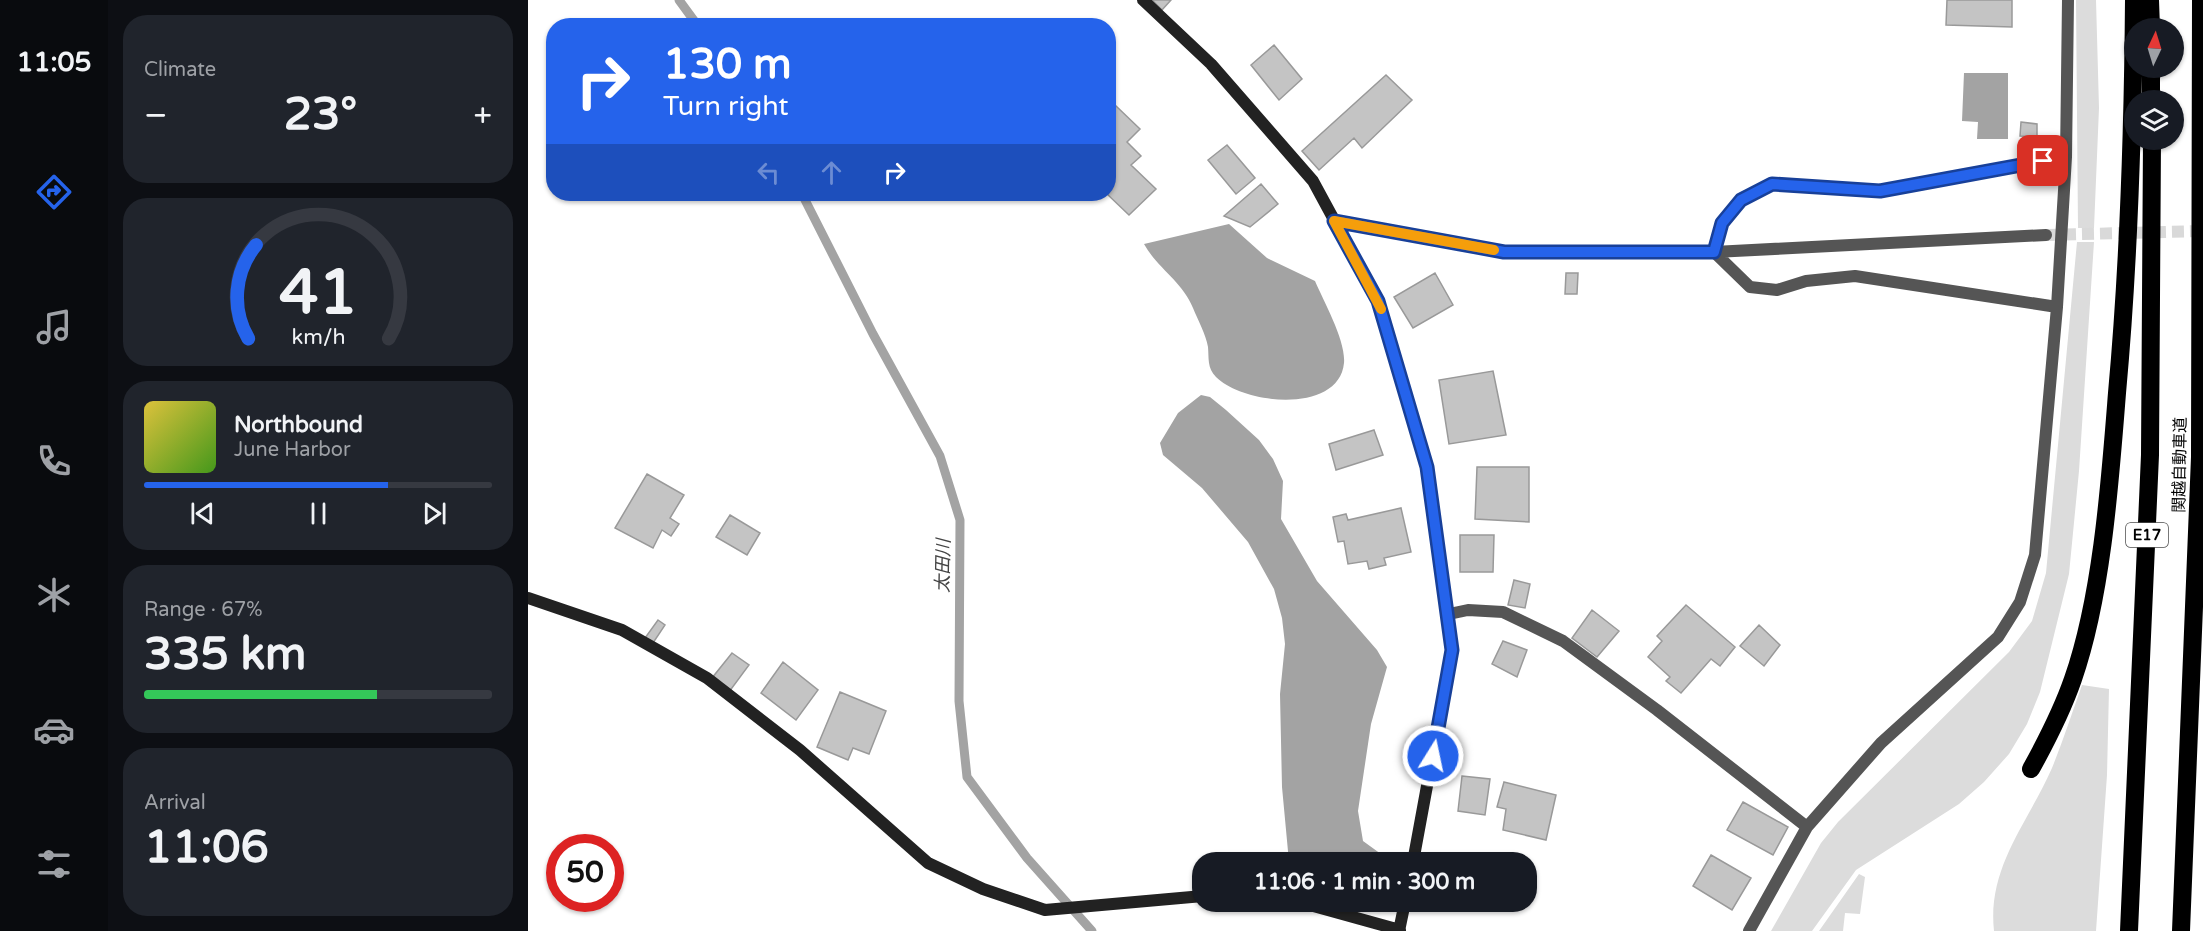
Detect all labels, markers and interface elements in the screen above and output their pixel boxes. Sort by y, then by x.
north arrow [2124,18,2184,78]
map controls [2124,18,2184,150]
text: 130 m [663,39,792,90]
icon: right [564,42,642,120]
text: 11:05 [17,46,91,79]
text: Climate [144,58,216,82]
text: 23° [284,88,357,142]
text: Turn right [663,90,789,123]
button: layers [2124,90,2184,150]
text: − [144,96,168,135]
text: + [473,96,492,135]
pin [2017,135,2068,186]
icon: arrive [2026,144,2059,177]
icon: left [752,156,785,189]
icon: ahead [815,156,848,189]
icon: right [878,156,911,189]
icon: directions [33,171,75,213]
text: 41 [279,256,357,331]
icon: music [33,306,75,348]
text: km/h [291,325,345,351]
text: Northbound [234,412,363,438]
street label: 関越自動車道 [2169,417,2191,513]
text: June Harbor [234,438,351,462]
icon: phone [33,440,75,482]
icon: previous [186,497,219,530]
icon: pause [302,497,335,530]
icon: next [418,497,451,530]
road number: E17 [2126,523,2168,547]
water label: 太田川 [932,537,955,593]
icon: climate [33,574,75,616]
text: Range · 67% [144,598,263,622]
text: 335 km [144,628,306,682]
icon: car [33,709,75,751]
position arrow [1401,724,1465,788]
text: Arrival [144,791,206,815]
text: 11:06 [144,821,269,875]
speed limit sign: 50 [546,834,624,912]
icon: filters [33,843,75,885]
text: 11:06 · 1 min · 300 m [1254,869,1475,895]

